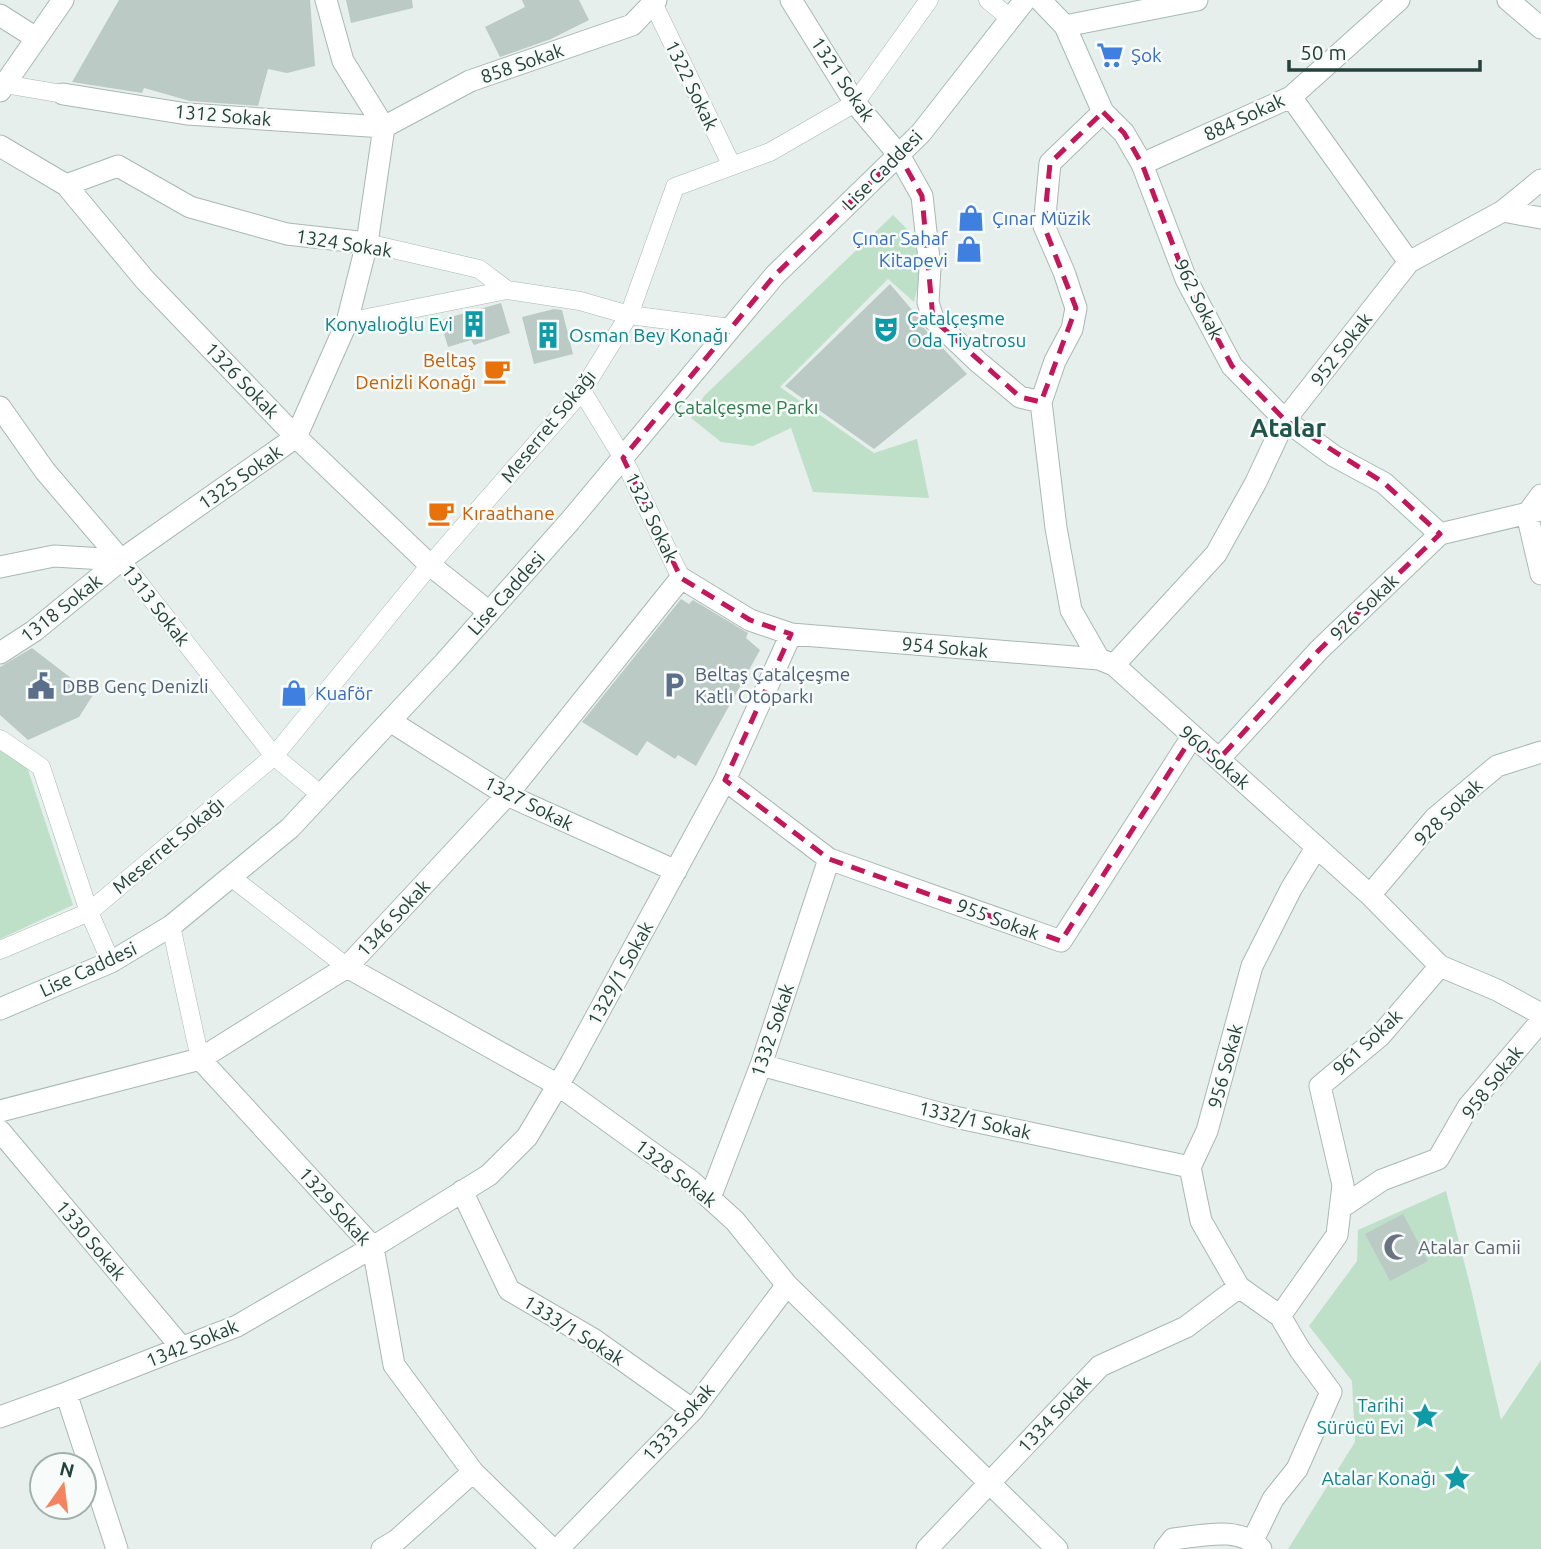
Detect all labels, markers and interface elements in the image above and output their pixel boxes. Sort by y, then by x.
scale bar [1289,28,1480,72]
street label: 1321 Sokak [807,33,880,126]
street label: 1322 Sokak [661,36,723,134]
street label: 858 Sokak [478,38,567,87]
supermarket icon: Şok [1095,40,1125,70]
text: 50 m [1300,40,1347,64]
place label: Şok [1131,44,1162,66]
street label: 884 Sokak [1200,89,1288,145]
street label: 1312 Sokak [174,100,273,130]
street label: Lise Caddesi [837,125,927,215]
shop icon: Çınar Müzik [956,203,986,233]
place label: Çınar Müzik [992,207,1091,229]
street label: 1324 Sokak [294,225,394,262]
place label: Çınar Sahaf Kitapevi [852,227,949,271]
shop icon: Çınar Sahaf Kitapevi [954,234,984,264]
street label: 962 Sokak [1170,255,1228,343]
place label: Çatalçeşme Oda Tiyatrosu [907,307,1026,351]
street label: 952 Sokak [1306,308,1377,390]
building icon: Konyalıoğlu Evi [459,309,489,339]
place label: Konyalıoğlu Evi [325,313,453,335]
theatre icon: Çatalçeşme Oda Tiyatrosu [871,314,901,344]
building icon: Osman Bey Konağı [533,320,563,350]
place label: Osman Bey Konağı [569,324,728,346]
street label: 1326 Sokak [200,337,284,423]
place label: Beltaş Denizli Konağı [355,349,476,393]
cafe icon: Beltaş Denizli Konağı [482,356,512,386]
street label: Meserret Sokağı [496,365,600,487]
park label: Çatalçeşme Parkı [674,396,818,418]
district label: Atalar [1250,413,1326,442]
street label: 1325 Sokak [194,440,286,514]
street label: 1323 Sokak [621,468,683,566]
cafe icon: Kıraathane [426,498,456,528]
place label: Kıraathane [462,502,555,524]
street label: Lise Caddesi [463,547,549,639]
street label: 1313 Sokak [117,560,195,650]
street label: 1318 Sokak [16,569,106,647]
street label: 926 Sokak [1325,569,1403,645]
street label: 954 Sokak [901,632,989,662]
place label: Beltaş Çatalçeşme Katlı Otoparkı [695,663,850,707]
parking icon: Beltaş Çatalçeşme Katlı Otoparkı [659,670,689,700]
public building icon: DBB Genç Denizli [26,671,56,701]
place label: DBB Genç Denizli [62,675,209,697]
shop icon: Kuaför [279,678,309,708]
place label: Kuaför [315,682,373,704]
street label: 960 Sokak [1175,720,1255,794]
street label: 1327 Sokak [481,771,578,835]
street label: 928 Sokak [1409,774,1487,850]
street label: Meserret Sokağı [108,792,228,898]
street label: 1346 Sokak [352,875,434,961]
street label: 955 Sokak [954,894,1043,944]
street label: 1329/1 Sokak [583,917,658,1029]
street label: Lise Caddesi [36,937,140,1001]
street label: 1332 Sokak [746,980,798,1080]
street label: 961 Sokak [1328,1004,1406,1080]
street label: 956 Sokak [1203,1021,1247,1111]
street label: 958 Sokak [1457,1041,1528,1123]
street label: 1332/1 Sokak [917,1096,1034,1144]
street label: 1328 Sokak [631,1134,721,1212]
street label: 1329 Sokak [294,1163,376,1250]
street label: 1330 Sokak [51,1196,131,1285]
mosque icon: Atalar Camii [1382,1232,1412,1262]
place label: Atalar Camii [1418,1236,1521,1258]
street label: 1333/1 Sokak [519,1290,629,1370]
street label: 1342 Sokak [143,1314,242,1371]
street label: 1334 Sokak [1013,1371,1095,1457]
street label: 1333 Sokak [637,1378,719,1465]
place label: Tarihi Sürücü Evi [1317,1394,1404,1438]
place icon: Tarihi Sürücü Evi [1410,1401,1440,1431]
north arrow [28,1451,98,1521]
text: N [58,1457,77,1482]
place icon: Atalar Konağı [1442,1463,1472,1493]
place label: Atalar Konağı [1322,1467,1436,1489]

